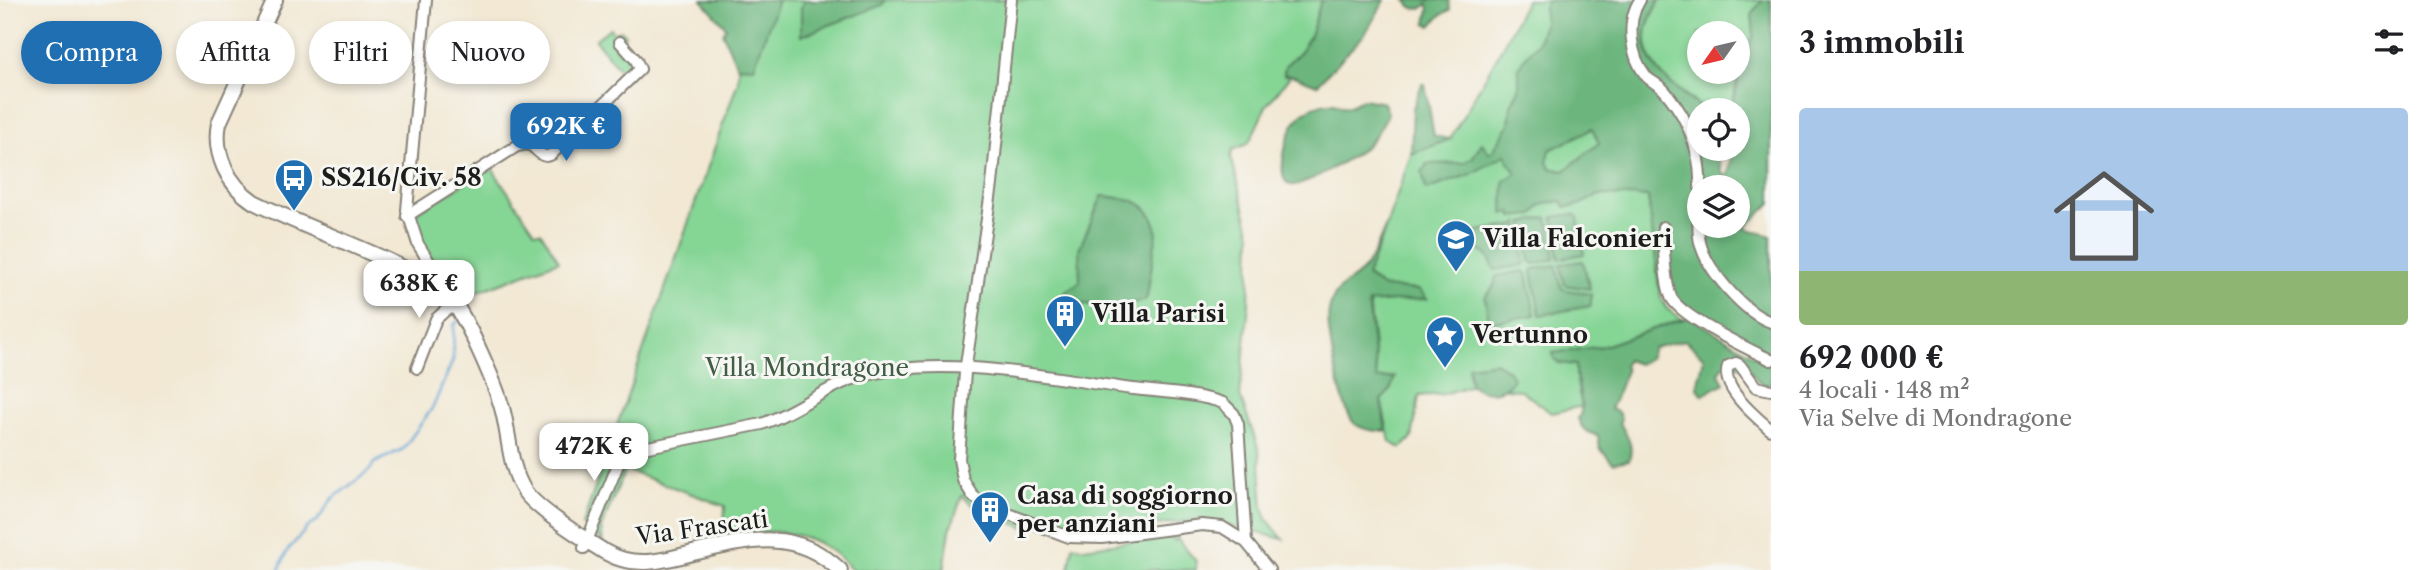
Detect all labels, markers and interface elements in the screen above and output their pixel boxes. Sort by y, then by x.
chip: Compra [21,21,162,84]
chip: Affitta [176,21,295,84]
chip: Filtri [309,21,412,84]
chip: Nuovo [426,21,550,84]
north arrow [1687,21,1750,84]
map controls [1687,21,1750,238]
icon: filters [2370,23,2408,61]
text: 3 immobili [1799,24,1965,61]
button: locate [1687,98,1750,161]
pin: 692K € [509,104,623,163]
text: 692K € [526,112,606,140]
icon: home [2041,153,2167,279]
bus stop icon: SS216/Civ. 58 [273,157,315,212]
place label: SS216/Civ. 58 [321,163,482,192]
button: layers [1687,175,1750,238]
school or university icon: Villa Falconieri [1435,218,1477,273]
place label: Villa Falconieri [1482,224,1673,253]
pin: 638K € [362,260,476,320]
text: 638K € [379,269,459,297]
building icon: Villa Parisi [1044,293,1086,348]
place label: Villa Parisi [1091,299,1226,328]
place icon: Vertunno [1424,314,1466,369]
place label: Vertunno [1471,320,1588,349]
text: 692 000 € [1799,339,1944,376]
park label: Villa Mondragone [704,353,909,382]
text: 4 locali · 148 m² [1799,376,1970,404]
text: Via Selve di Mondragone [1799,404,2072,432]
pin: 472K € [537,424,651,483]
text: 472K € [555,432,633,460]
place label: Casa di soggiorno per anziani [1017,481,1233,538]
building icon: Casa di soggiorno per anziani [969,489,1011,544]
street label: Via Frascati [633,504,770,551]

